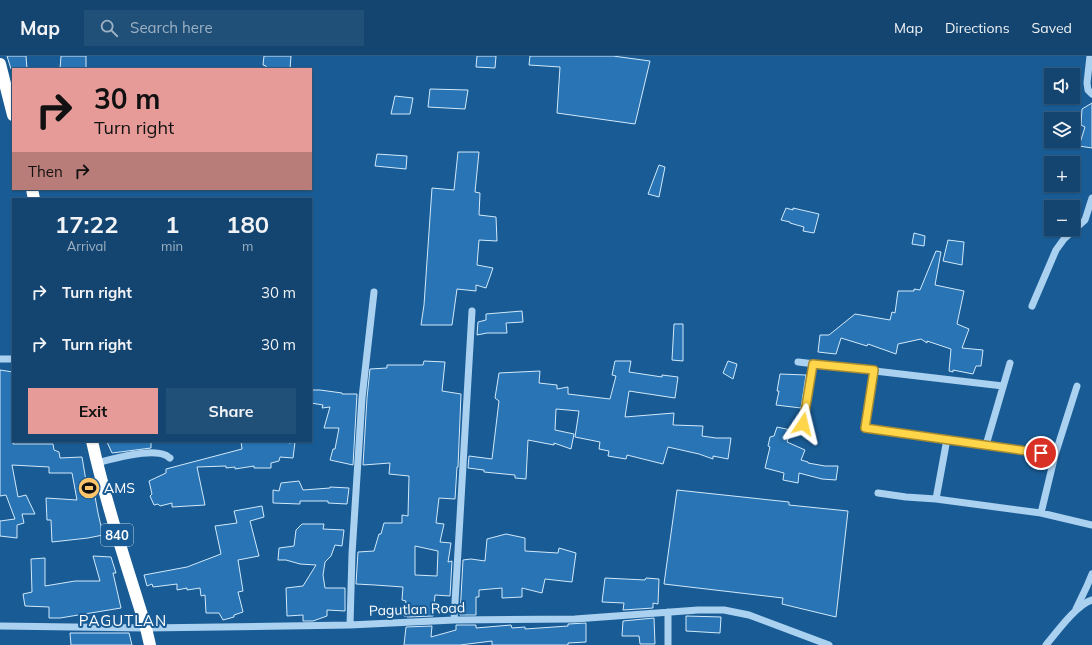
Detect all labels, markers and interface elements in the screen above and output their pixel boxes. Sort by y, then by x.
search box [84,10,364,46]
text: Map [20,16,60,40]
icon: search [98,17,120,39]
text: Search here [130,18,213,37]
text: Map [894,19,923,37]
text: Directions [945,19,1010,37]
text: Saved [1032,19,1072,37]
map controls [1044,68,1080,236]
button: sound [1044,68,1080,104]
text: 30 m [94,81,160,116]
icon: right [28,84,80,136]
button: layers [1044,112,1080,148]
text: Turn right [94,116,174,139]
button: + [1044,156,1080,192]
icon: right [71,160,93,182]
text: Then [28,162,63,181]
button: − [1044,200,1080,236]
text: 17:22 [55,209,118,239]
text: 1 [165,209,179,239]
text: 180 [226,209,269,239]
text: Arrival [67,238,106,254]
text: min [161,238,183,254]
text: m [242,238,253,254]
icon: right [28,281,50,303]
text: Turn right [62,283,132,302]
text: 30 m [261,283,296,302]
icon: right [28,333,50,355]
text: Turn right [62,335,132,354]
text: 30 m [261,335,296,354]
button: Exit [28,388,158,434]
button: Share [166,388,296,434]
position arrow [782,403,824,445]
pin [1024,436,1058,470]
icon: arrive [1030,442,1052,464]
sports icon: AMS [76,475,102,501]
place label: AMS [104,479,135,497]
road number: 840 [101,524,133,546]
street label: Pagutlan Road [368,598,466,620]
district label: PAGUTLAN [79,611,167,630]

